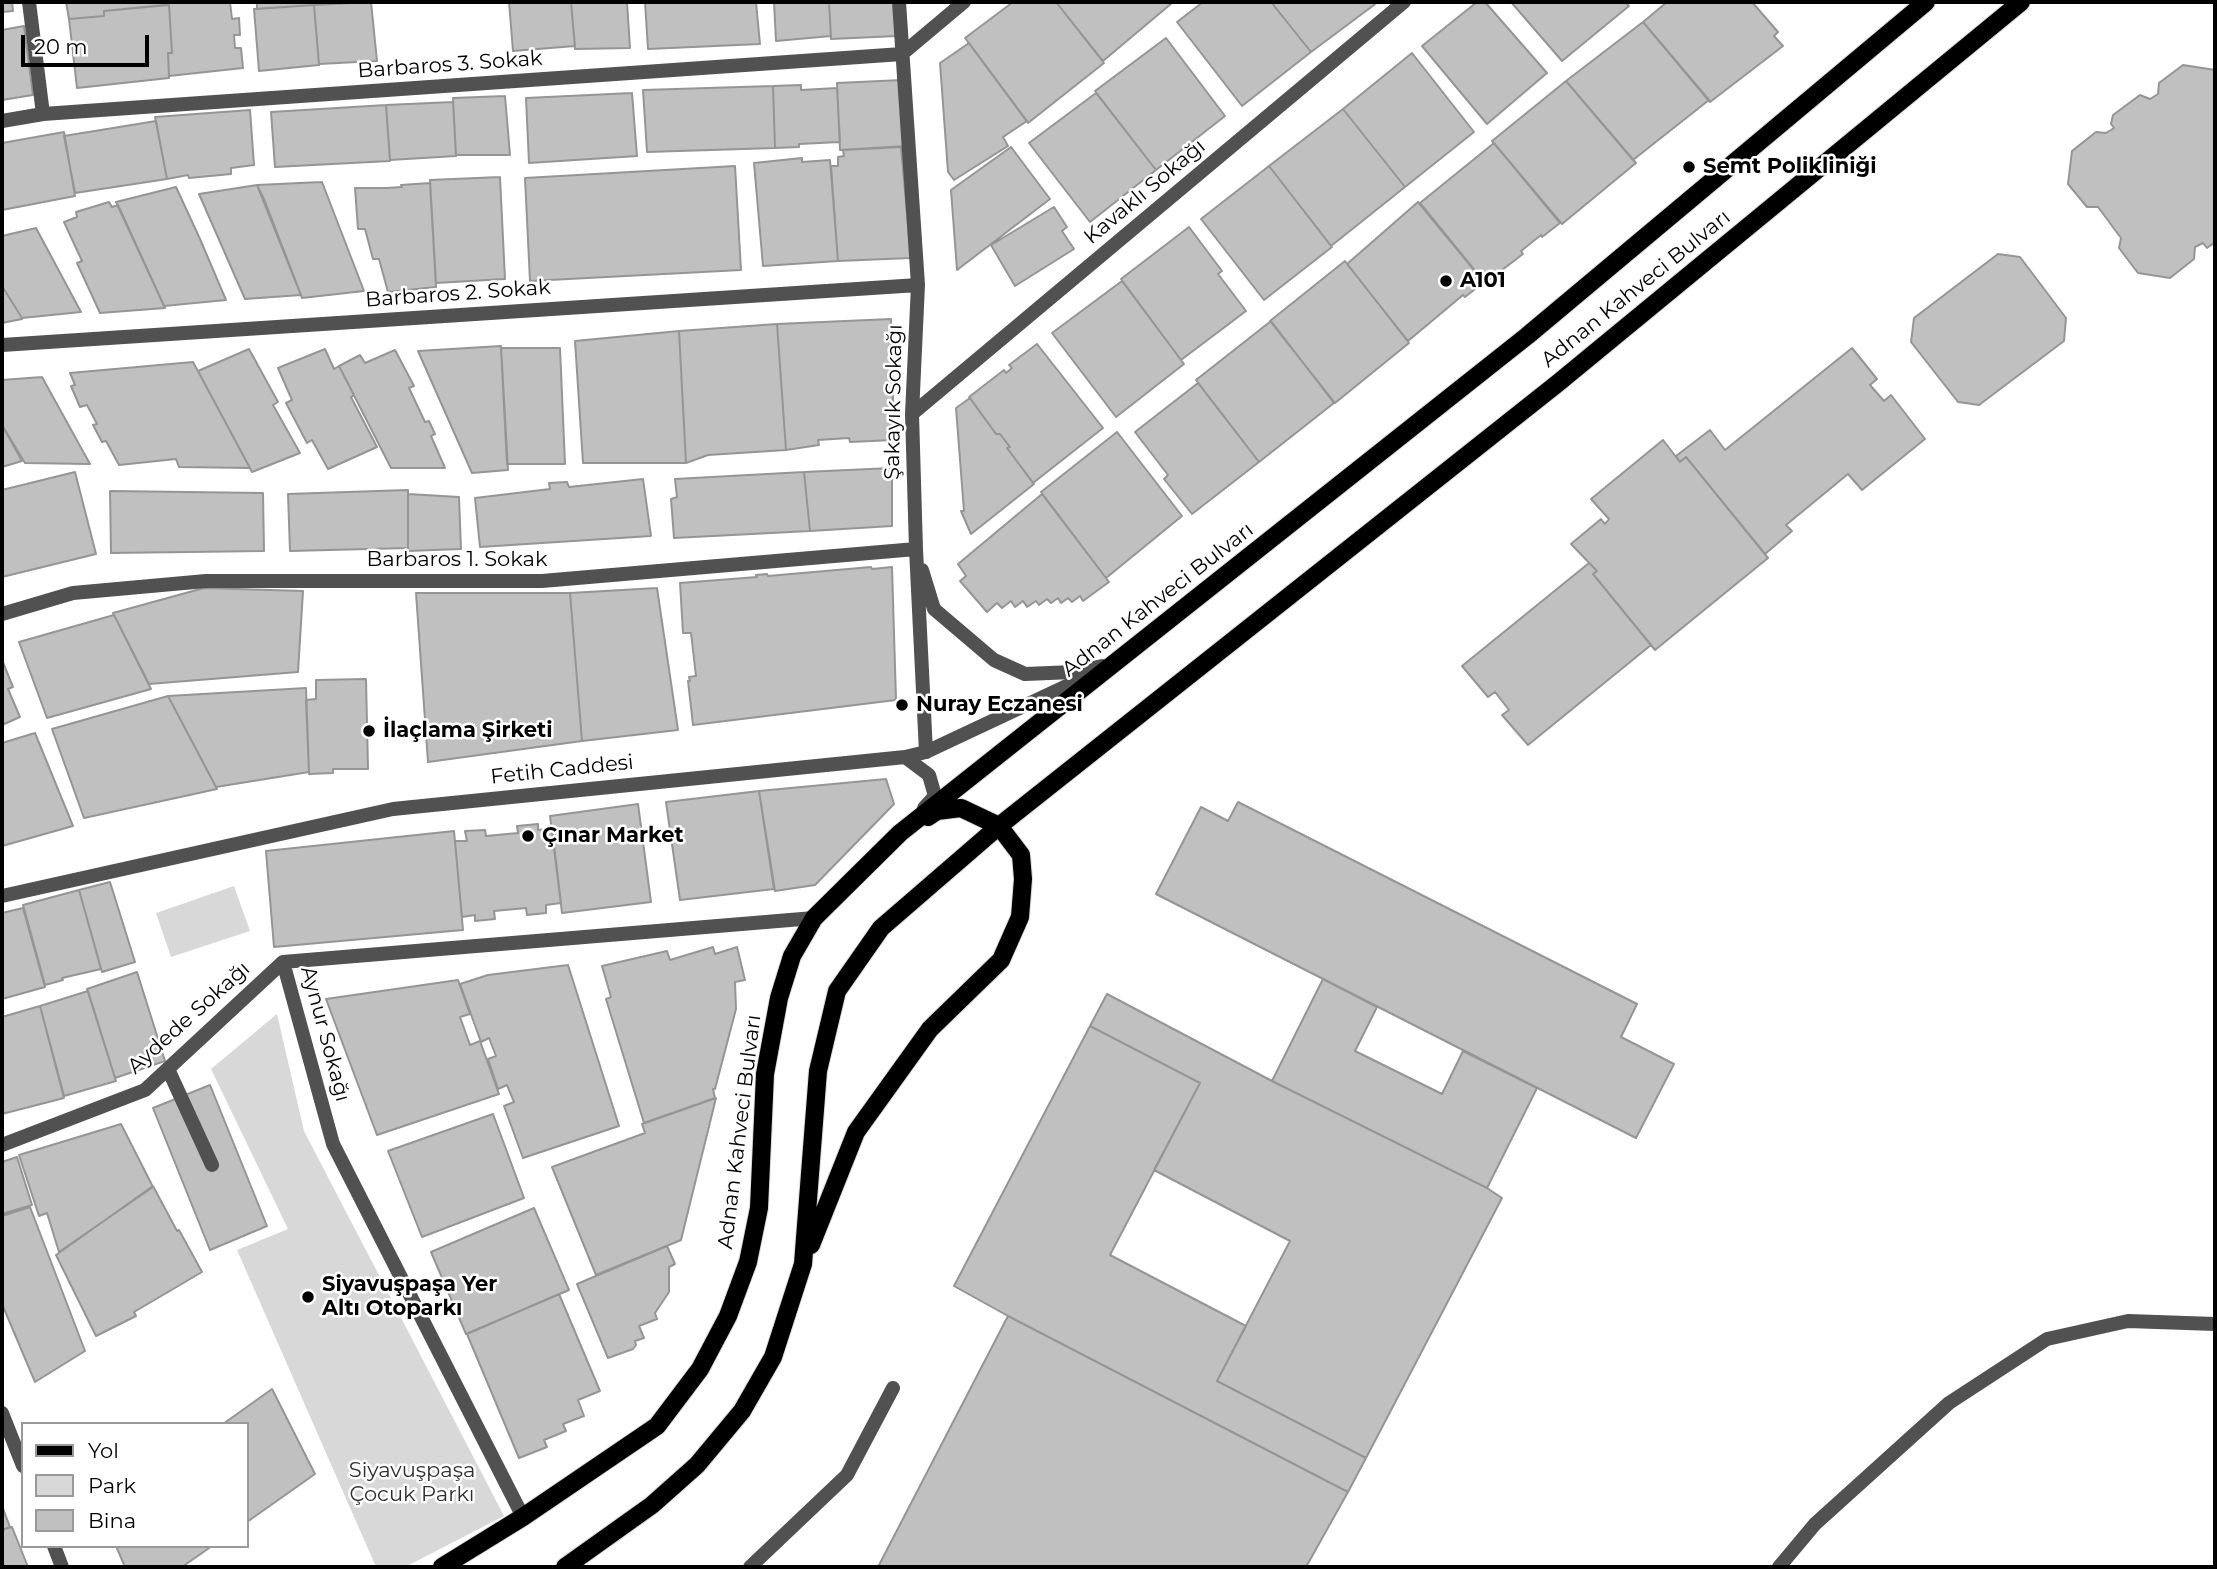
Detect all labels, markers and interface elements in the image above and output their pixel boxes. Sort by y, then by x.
scale bar [24,21,152,65]
text: 20 m [34,34,88,59]
street label: Barbaros 3. Sokak [357,46,543,84]
street label: Kavaklı Sokağı [1079,134,1211,250]
place label: Semt Polikliniği [1703,154,1877,180]
marker: Semt Polikliniği [1681,159,1697,175]
street label: Adnan Kahveci Bulvarı [1536,205,1736,373]
place label: A101 [1460,268,1506,294]
marker: A101 [1438,273,1454,289]
street label: Barbaros 2. Sokak [365,275,551,313]
street label: Şakayık Sokağı [880,324,908,480]
street label: Adnan Kahveci Bulvarı [1057,517,1259,683]
street label: Barbaros 1. Sokak [366,547,548,573]
place label: Nuray Eczanesi [916,692,1083,718]
marker: Nuray Eczanesi [894,697,910,713]
place label: İlaçlama Şirketi [383,718,552,744]
marker: İlaçlama Şirketi [361,723,377,739]
street label: Fetih Caddesi [489,750,635,790]
place label: Çınar Market [542,823,684,849]
marker: Çınar Market [520,828,536,844]
street label: Aydede Sokağı [123,956,255,1080]
street label: Aynur Sokağı [295,964,355,1104]
street label: Adnan Kahveci Bulvarı [713,1013,767,1251]
place label: Siyavuşpaşa Yer Altı Otoparkı [322,1272,497,1322]
marker: Siyavuşpaşa Yer Altı Otoparkı [300,1289,316,1305]
legend [21,1422,248,1548]
text: Yol [88,1438,119,1463]
park label: Siyavuşpaşa Çocuk Parkı [349,1458,475,1508]
text: Park [88,1473,136,1498]
text: Bina [88,1508,136,1533]

